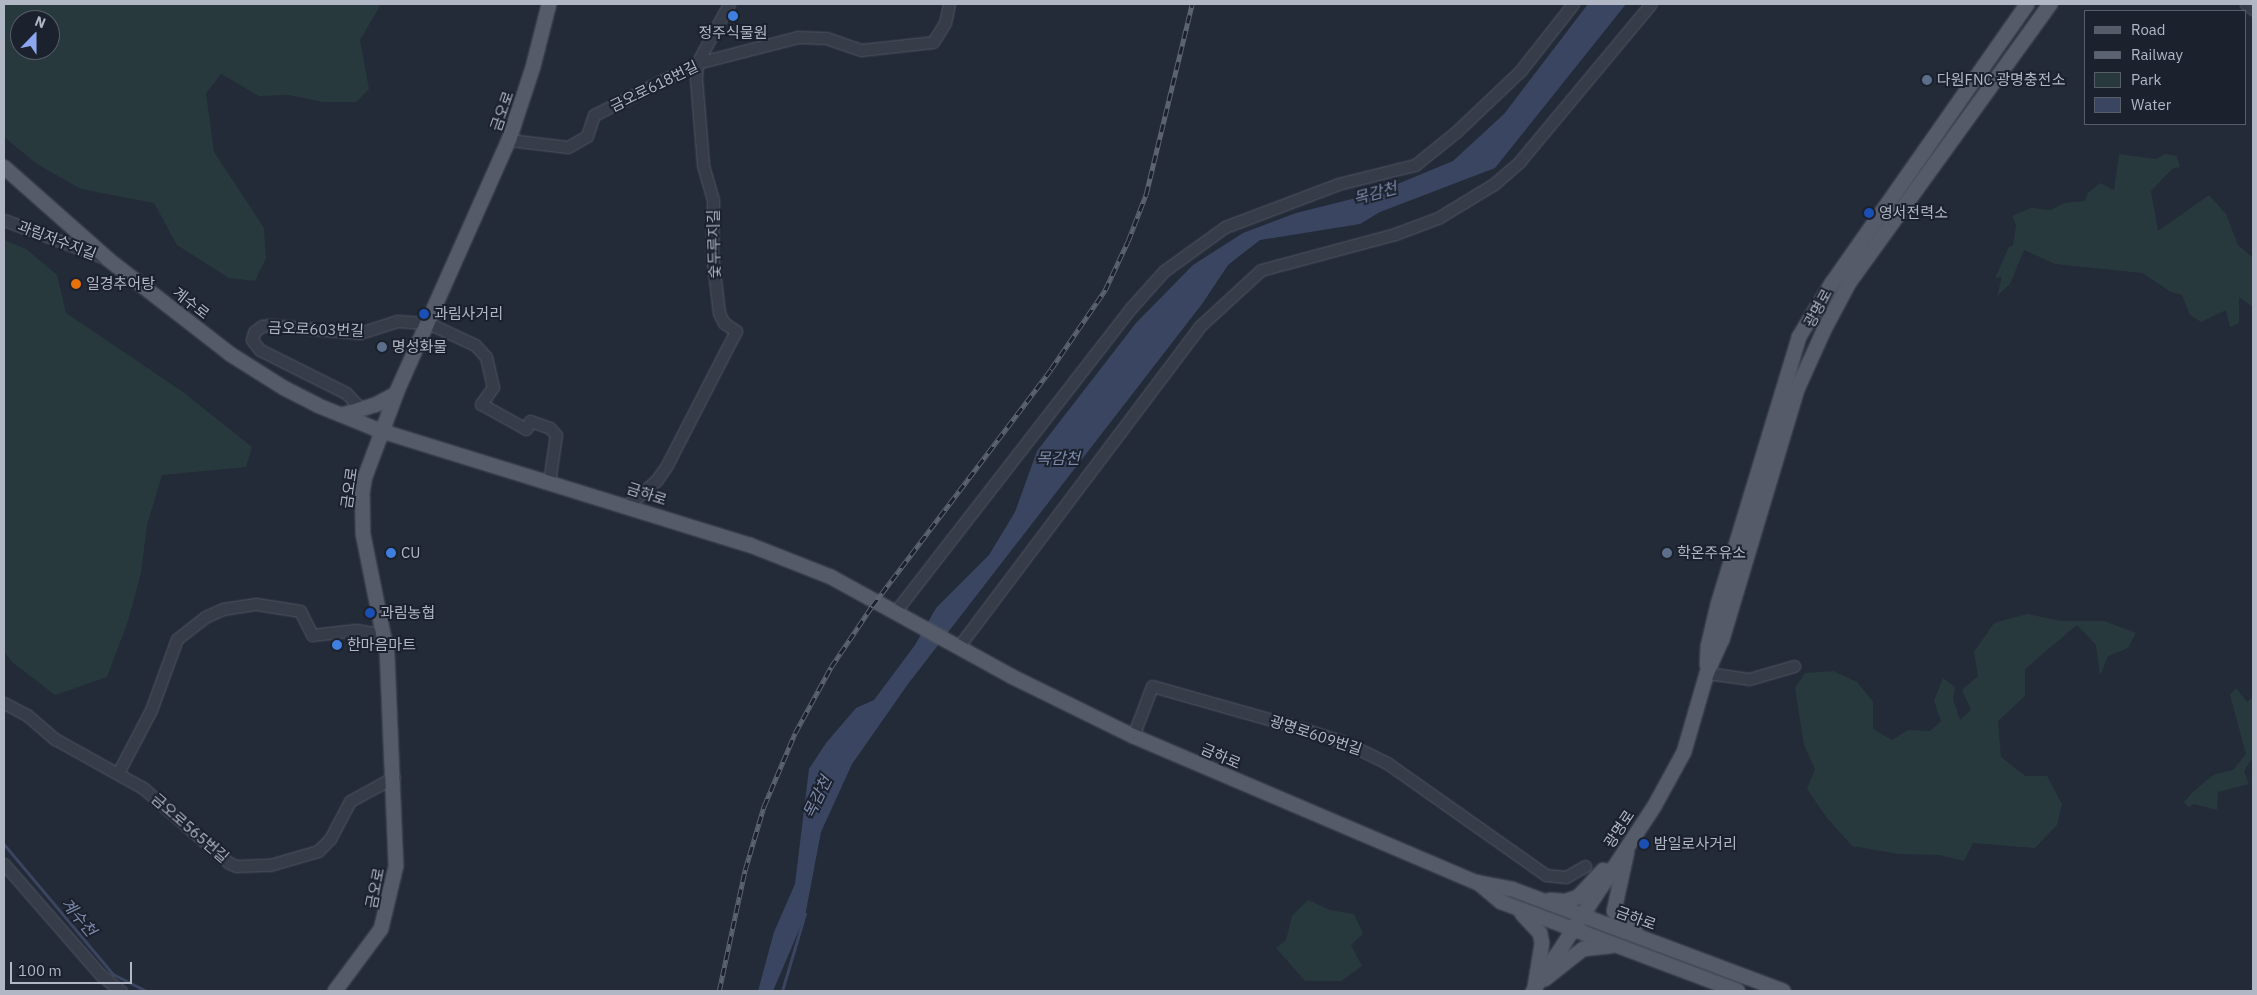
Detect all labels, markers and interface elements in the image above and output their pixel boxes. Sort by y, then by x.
north arrow [10,10,60,60]
marker: 정주식물원 [727,10,739,22]
legend [2084,10,2247,125]
text: N [32,12,48,32]
text: Road [2131,20,2166,39]
place label: 정주식물원 [699,24,767,42]
text: Railway [2131,45,2183,64]
street label: 금오로618번길 [607,57,701,115]
text: Park [2131,70,2161,89]
place label: 다원FNC 광명충전소 [1937,71,2065,89]
marker: 다원FNC 광명충전소 [1921,74,1933,86]
street label: 금오로 [487,88,517,134]
text: Water [2131,95,2171,114]
water label: 목감천 [1351,178,1399,208]
place label: 영서전력소 [1879,204,1948,222]
marker: 영서전력소 [1863,207,1875,219]
street label: 숯두루지길 [704,209,724,279]
street label: 과림저수지길 [15,217,99,263]
place label: 일경추어탕 [86,275,155,293]
marker: 일경추어탕 [70,278,82,290]
street label: 계수로 [169,283,213,323]
street label: 광명로 [1800,285,1836,331]
place label: 과림사거리 [434,305,503,323]
marker: 과림사거리 [418,308,430,320]
street label: 금오로603번길 [268,318,364,340]
place label: 명성화물 [392,338,447,356]
marker: 명성화물 [376,341,388,353]
water label: 목감천 [1036,448,1080,468]
street label: 금오로 [337,466,361,510]
street label: 금하로 [625,479,669,509]
place label: CU [401,544,420,562]
place label: 학온주유소 [1677,544,1746,562]
marker: CU [385,547,397,559]
marker: 학온주유소 [1661,547,1673,559]
place label: 과림농협 [380,604,435,622]
marker: 과림농협 [364,607,376,619]
place label: 한마음마트 [347,636,416,654]
marker: 한마음마트 [331,639,343,651]
street label: 광명로609번길 [1268,712,1364,758]
street label: 금하로 [1198,740,1244,772]
water label: 목감천 [799,773,835,821]
street label: 금오로565번길 [148,790,232,866]
street label: 광명로 [1600,807,1638,851]
place label: 밤일로사거리 [1654,835,1737,853]
marker: 밤일로사거리 [1638,838,1650,850]
street label: 금오로 [362,866,388,910]
water label: 계수천 [57,894,101,940]
street label: 금하로 [1613,902,1659,934]
scale bar [12,952,135,984]
text: 100 m [18,961,62,980]

